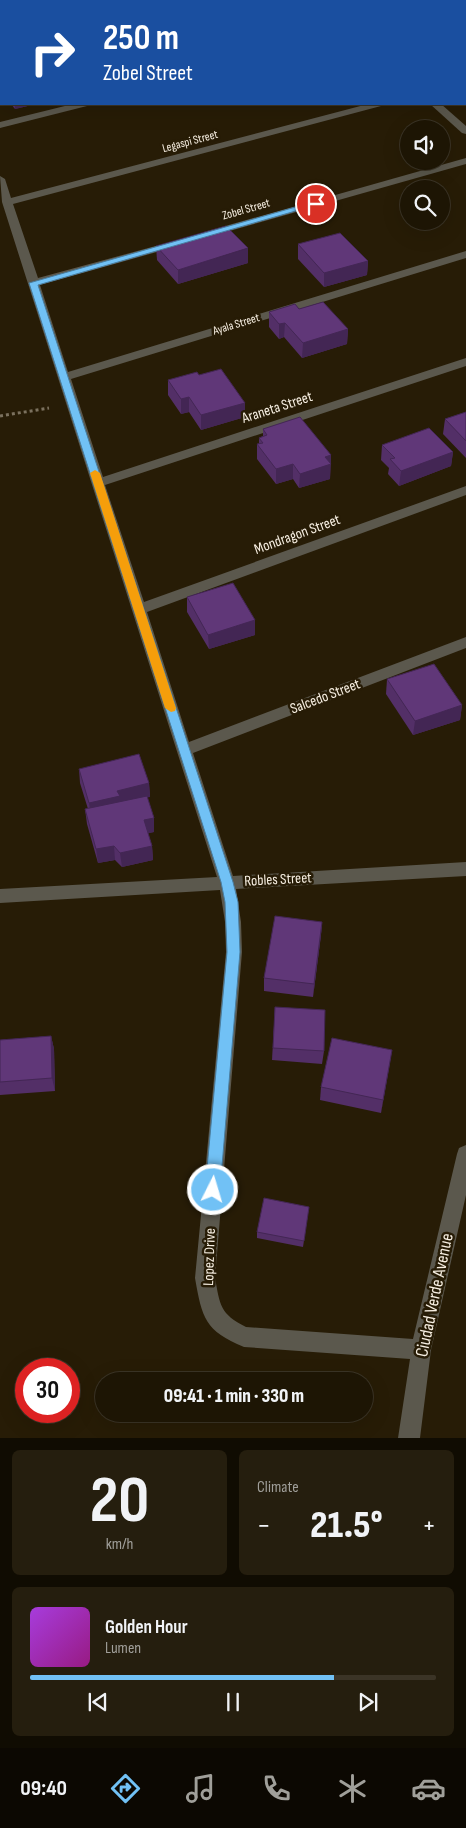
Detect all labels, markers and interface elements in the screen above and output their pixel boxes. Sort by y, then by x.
text: 250 m [103,17,179,60]
icon: right [20,20,85,85]
text: Zobel Street [103,60,193,87]
map controls [400,120,450,230]
button: sound [400,120,450,170]
street label: Legaspi Street [161,127,220,156]
button: search [400,180,450,230]
pin [295,183,337,225]
icon: arrive [302,190,330,218]
street label: Zobel Street [221,195,272,223]
street label: Ayala Street [210,310,262,339]
street label: Araneta Street [238,387,315,428]
street label: Mondragon Street [252,510,343,559]
street label: Salcedo Street [287,674,363,719]
street label: Robles Street [244,868,313,891]
position arrow [186,1163,238,1215]
street label: Lopez Drive [199,1228,220,1286]
street label: Ciudad Verde Avenue [411,1231,458,1359]
speed limit sign: 30 [15,1358,80,1423]
text: 09:41 · 1 min · 330 m [164,1385,304,1408]
text: 20 [90,1463,149,1541]
text: Climate [257,1478,299,1497]
text: 21.5° [310,1503,383,1548]
text: − [257,1509,271,1542]
text: + [422,1509,436,1542]
text: km/h [106,1535,133,1554]
text: Golden Hour [105,1616,188,1639]
text: Lumen [105,1639,141,1658]
icon: previous [84,1688,112,1716]
icon: pause [219,1688,247,1716]
icon: next [354,1688,382,1716]
icon: directions [108,1771,143,1806]
icon: music [183,1771,218,1806]
icon: phone [259,1771,294,1806]
icon: climate [335,1771,370,1806]
icon: car [411,1771,446,1806]
text: 09:40 [20,1775,67,1802]

